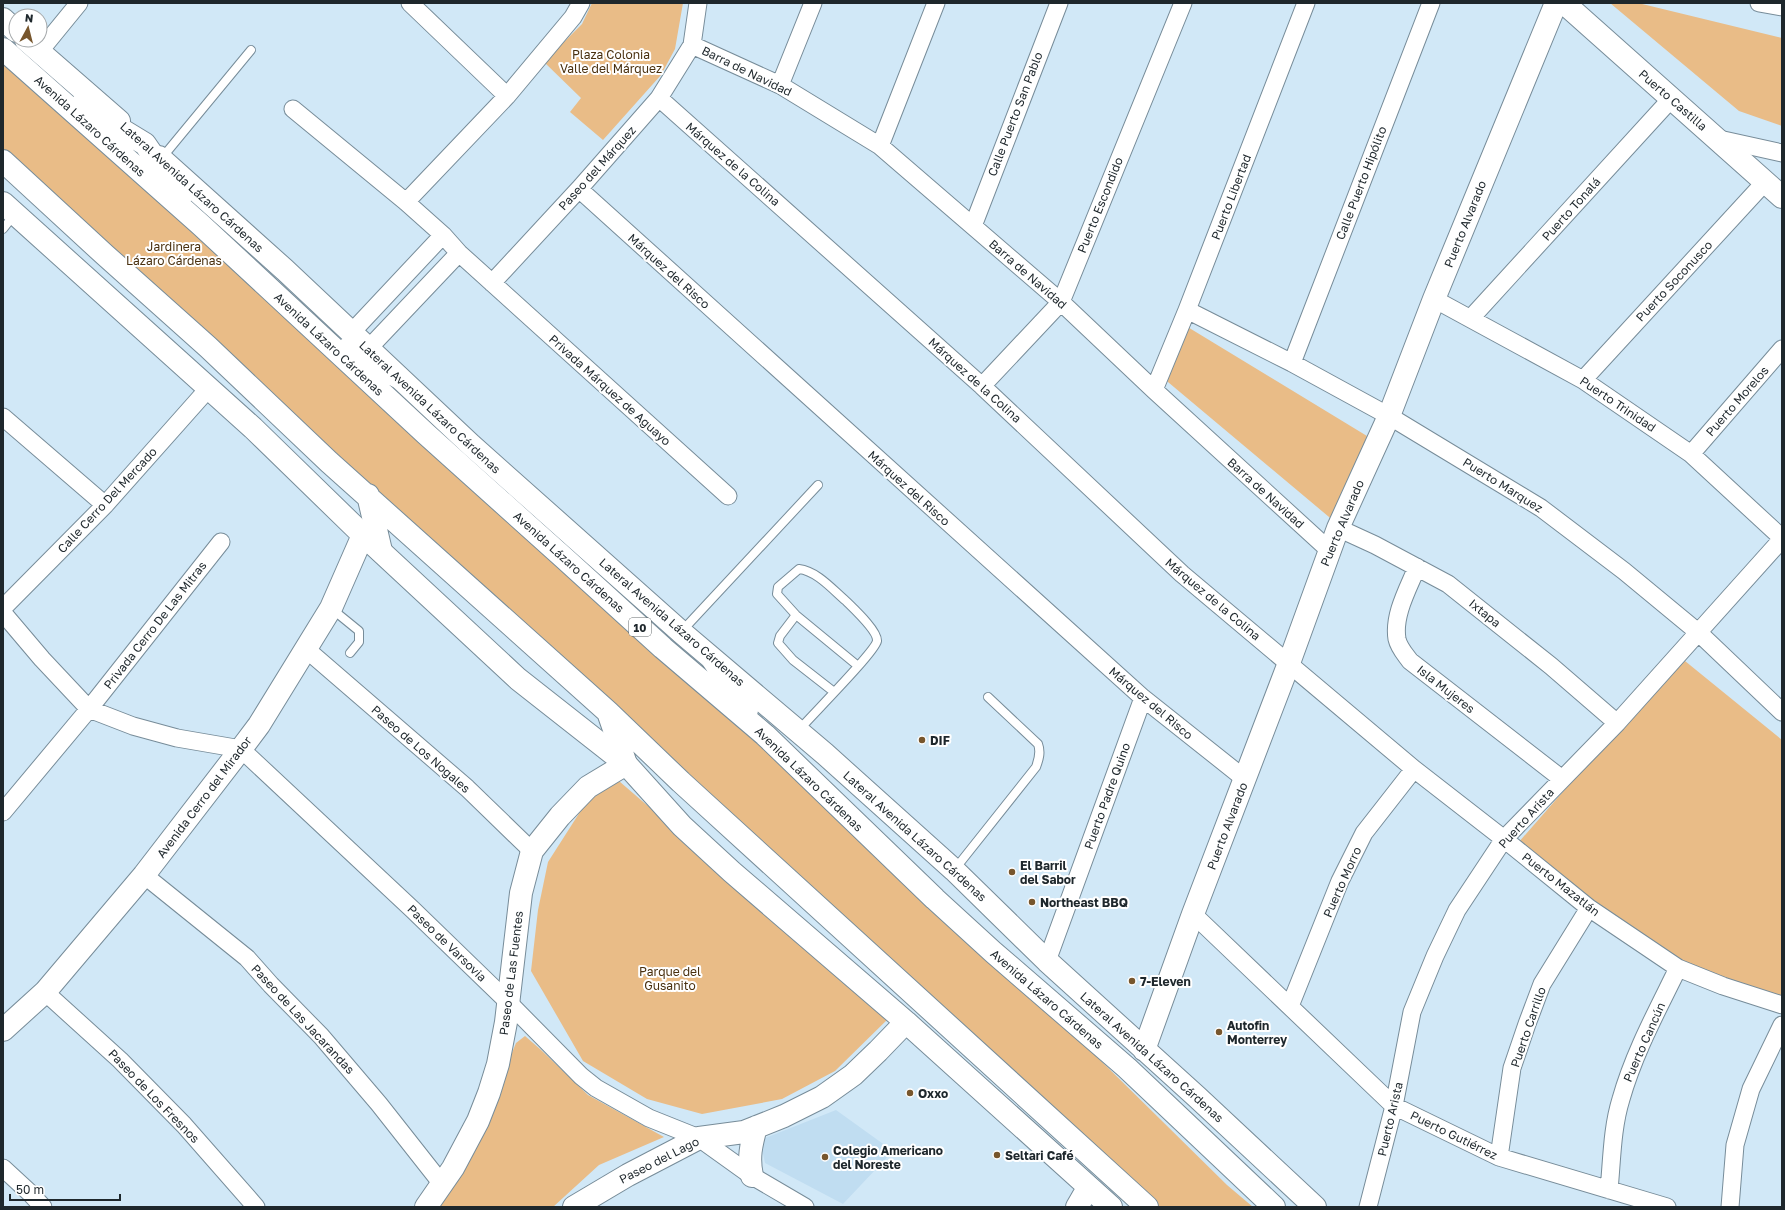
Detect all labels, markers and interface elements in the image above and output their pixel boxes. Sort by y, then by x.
north arrow [8,8,48,48]
text: N [24,11,34,25]
street label: Barra de Navidad [700,43,794,99]
park label: Plaza Colonia Valle del Márquez [560,47,662,76]
street label: Calle Puerto San Pablo [984,50,1046,178]
street label: Puerto Castilla [1636,66,1710,134]
street label: Avenida Lázaro Cárdenas [31,72,149,180]
street label: Lateral Avenida Lázaro Cárdenas [117,119,267,255]
street label: Márquez de la Colina [683,119,783,209]
street label: Paseo del Márquez [555,123,639,213]
street label: Calle Puerto Hipólito [1332,124,1390,242]
street label: Puerto Libertad [1208,152,1254,242]
street label: Puerto Escondido [1074,155,1126,255]
street label: Puerto Tonalá [1539,174,1603,244]
street label: Puerto Alvarado [1441,178,1489,270]
street label: Márquez del Risco [625,230,713,312]
street label: Barra de Navidad [986,236,1070,312]
street label: Puerto Soconusco [1633,237,1715,325]
park label: Jardinera Lázaro Cárdenas [126,239,222,268]
street label: Avenida Lázaro Cárdenas [271,289,387,399]
street label: Privada Márquez de Aguayo [546,331,674,449]
street label: Márquez de la Colina [925,334,1025,426]
street label: Lateral Avenida Lázaro Cárdenas [356,337,504,477]
street label: Puerto Morelos [1702,363,1772,439]
street label: Puerto Trinidad [1577,373,1659,435]
street label: Calle Cerro Del Mercado [54,444,160,556]
street label: Márquez del Risco [865,447,953,529]
street label: Puerto Marquez [1460,454,1546,516]
street label: Barra de Navidad [1224,455,1308,531]
street label: Puerto Alvarado [1317,478,1367,568]
street label: Avenida Lázaro Cárdenas [510,508,628,616]
street label: Lateral Avenida Lázaro Cárdenas [596,555,748,689]
street label: Márquez de la Colina [1162,555,1264,643]
street label: Privada Cerro De Las Mitras [100,558,210,692]
street label: Ixtapa [1466,596,1504,630]
road number: 10 [629,618,651,636]
street label: Isla Mujeres [1414,662,1478,716]
street label: Márquez del Risco [1106,663,1196,743]
street label: Paseo de Los Nogales [368,702,474,796]
street label: Avenida Lázaro Cárdenas [752,723,866,835]
street label: Avenida Cerro del Mirador [153,733,255,861]
place label: DIF [930,733,950,748]
marker: DIF [917,735,927,745]
street label: Puerto Padre Quino [1081,741,1133,851]
street label: Lateral Avenida Lázaro Cárdenas [840,768,990,904]
street label: Puerto Alvarado [1203,780,1251,872]
street label: Puerto Arista [1495,785,1557,851]
street label: Puerto Morro [1320,844,1364,920]
street label: Puerto Mazatlán [1519,849,1603,919]
place label: El Barril del Sabor [1020,858,1076,887]
marker: El Barril del Sabor [1007,867,1017,877]
place label: Northeast BBQ [1040,895,1128,910]
marker: Northeast BBQ [1027,897,1037,907]
street label: Paseo de Varsovia [404,901,490,985]
street label: Paseo de Las Fuentes [496,910,526,1036]
street label: Avenida Lázaro Cárdenas [988,946,1106,1052]
street label: Paseo de Las Jacarandas [248,961,358,1077]
park label: Parque del Gusanito [639,964,701,993]
place label: 7-Eleven [1140,974,1191,989]
marker: 7-Eleven [1127,976,1137,986]
street label: Puerto Carrillo [1507,985,1549,1069]
street label: Lateral Avenida Lázaro Cárdenas [1077,989,1227,1125]
street label: Puerto Cancún [1620,1000,1668,1084]
place label: Autofin Monterrey [1227,1018,1288,1047]
marker: Autofin Monterrey [1214,1027,1224,1037]
street label: Paseo de Los Fresnos [105,1046,203,1146]
street label: Puerto Arista [1374,1080,1406,1158]
place label: Oxxo [918,1086,948,1101]
marker: Oxxo [905,1088,915,1098]
street label: Puerto Gutiérrez [1408,1107,1500,1163]
street label: Paseo del Lago [617,1133,701,1187]
place label: Colegio Americano del Noreste [833,1143,943,1172]
place label: Seltari Café [1005,1148,1074,1163]
marker: Seltari Café [992,1150,1002,1160]
marker: Colegio Americano del Noreste [820,1152,830,1162]
scale bar [10,1176,120,1202]
text: 50 m [16,1182,44,1197]

